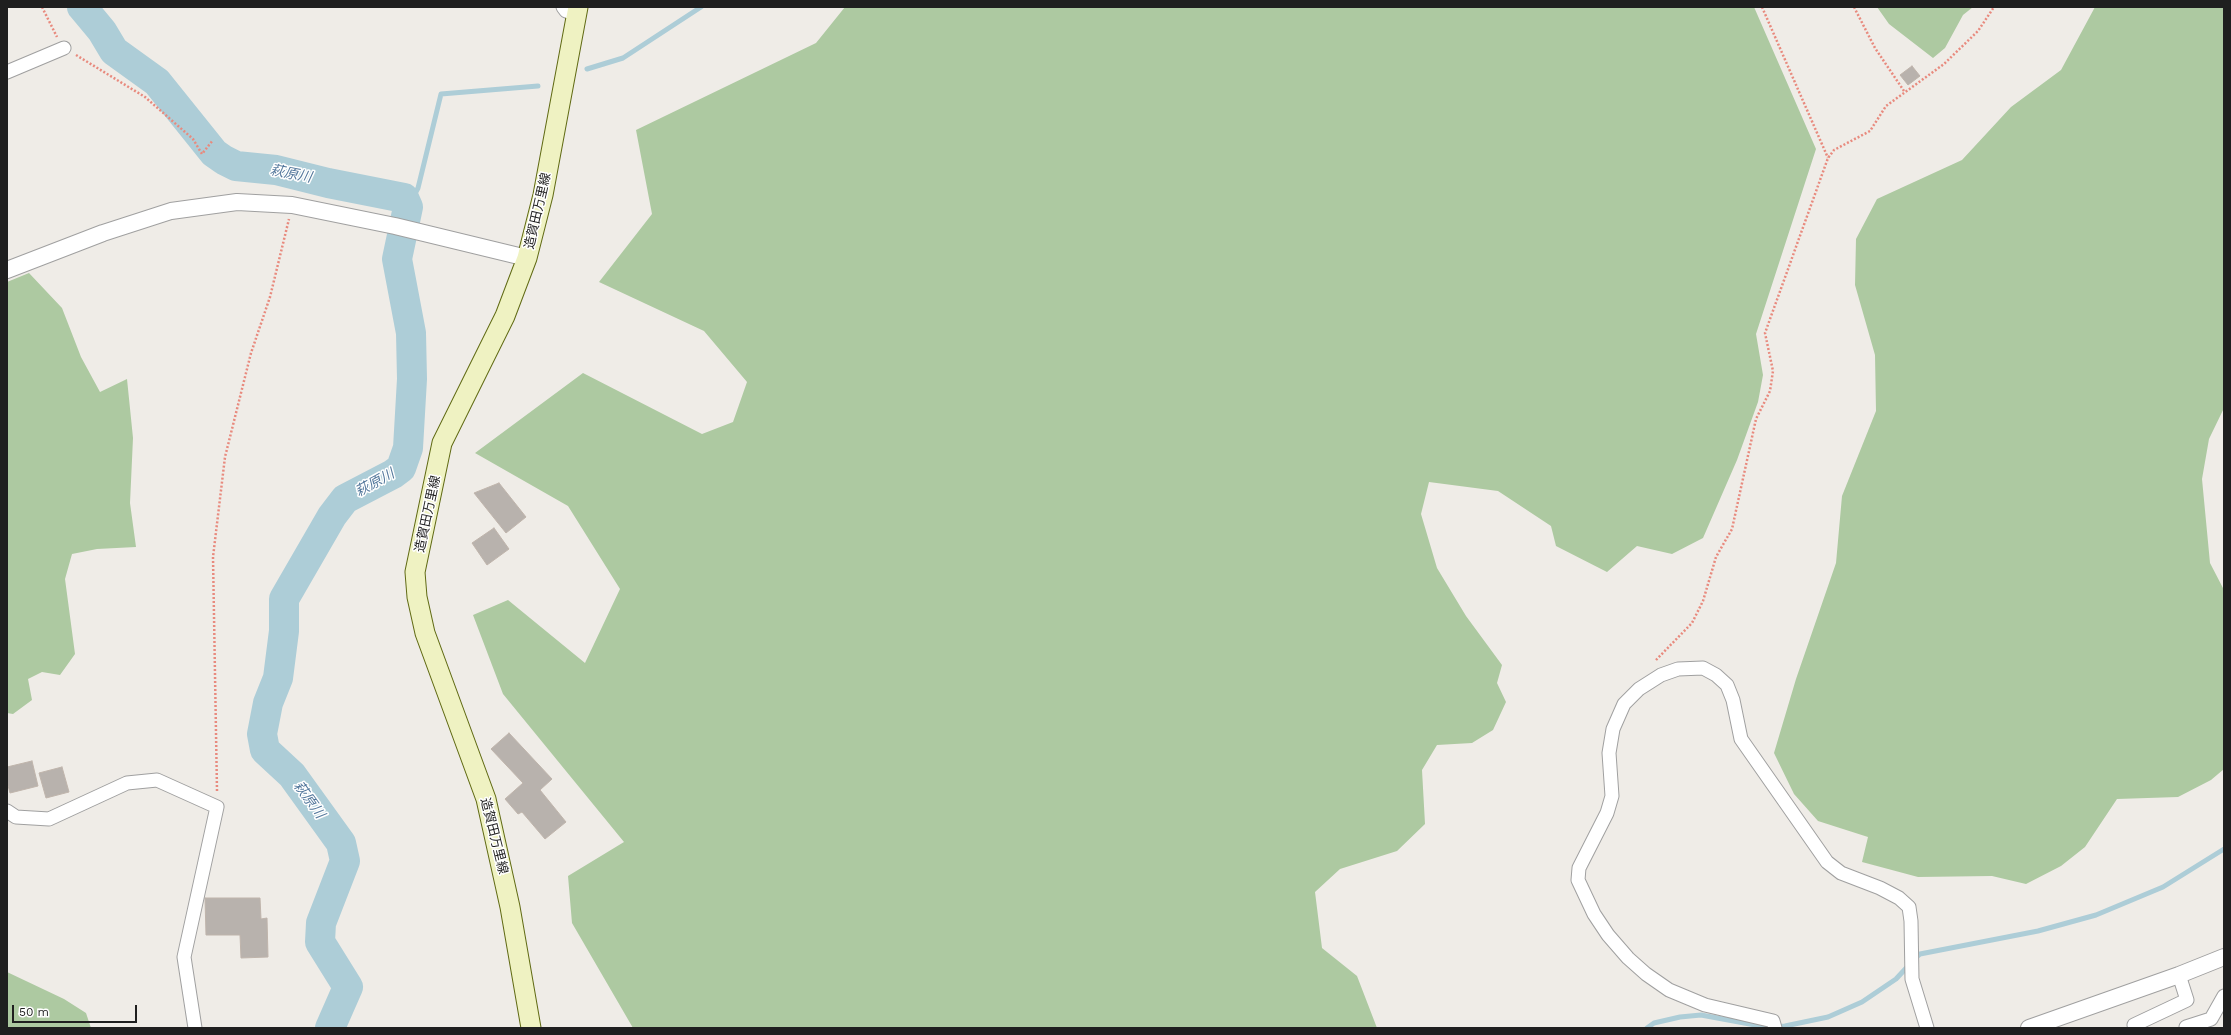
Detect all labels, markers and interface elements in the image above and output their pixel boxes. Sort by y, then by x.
water label: 萩原川 [269,162,313,186]
street label: 造賀田万里線 [522,171,554,251]
water label: 萩原川 [353,465,397,501]
street label: 造賀田万里線 [412,474,444,554]
water label: 萩原川 [290,778,328,822]
street label: 造賀田万里線 [477,796,511,876]
scale bar [14,997,139,1023]
text: 50 m [19,1005,49,1019]

